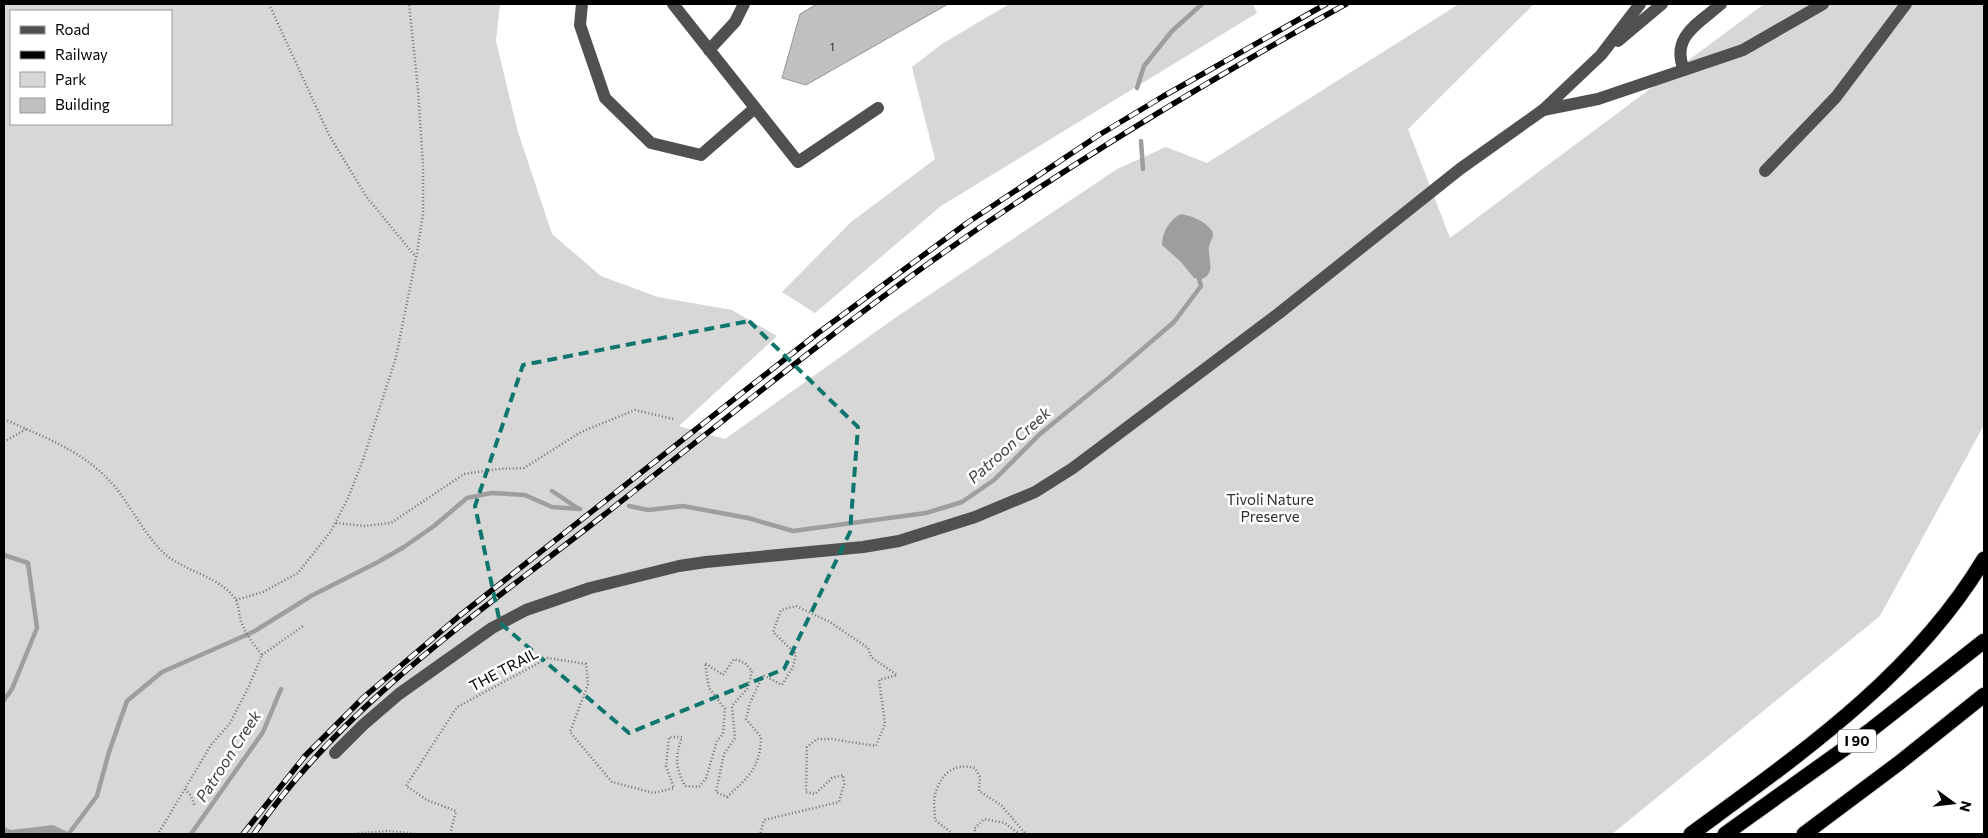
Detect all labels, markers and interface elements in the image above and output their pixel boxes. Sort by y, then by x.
legend [10,10,172,125]
text: Road [55,20,90,38]
house number: 1 [829,39,835,53]
text: Railway [55,45,108,63]
text: Park [55,70,86,88]
text: Building [55,95,110,113]
water label: Patroon Creek [963,402,1054,487]
park label: Tivoli Nature Preserve [1226,490,1314,525]
street label: THE TRAIL [466,643,541,695]
water label: Patroon Creek [191,706,264,805]
road number: I 90 [1838,729,1876,752]
north arrow [1928,778,1978,828]
text: N [1956,799,1976,814]

